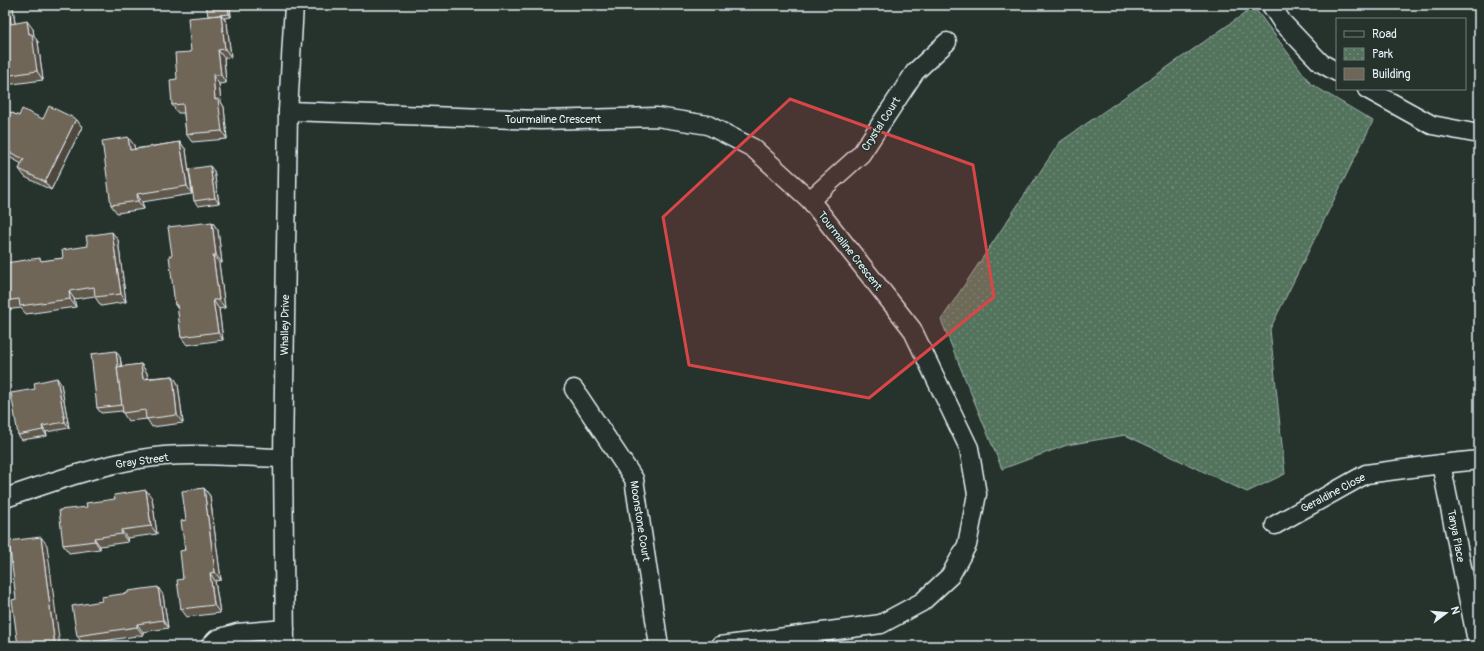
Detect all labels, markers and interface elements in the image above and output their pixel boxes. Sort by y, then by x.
legend [1336,18,1466,90]
text: Road [1372,27,1397,42]
text: Park [1372,47,1393,62]
text: Building [1372,67,1411,82]
street label: Crystal Court [859,94,903,153]
street label: Tourmaline Crescent [505,113,602,126]
street label: Tourmaline Crescent [815,209,885,293]
street label: Whalley Drive [278,294,292,356]
street label: Gray Street [115,451,170,471]
street label: Geraldine Close [1298,470,1368,515]
street label: Moonstone Court [627,480,653,563]
street label: Tanya Place [1445,509,1468,564]
north arrow [1426,593,1466,633]
text: N [1448,605,1463,616]

